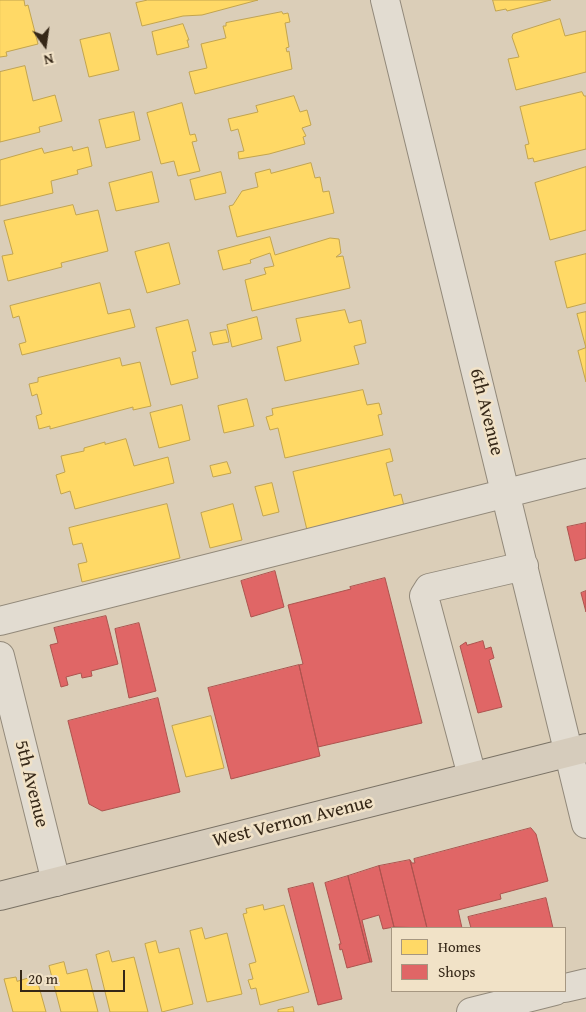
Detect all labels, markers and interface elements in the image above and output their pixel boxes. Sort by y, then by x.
north arrow [20,20,70,70]
text: N [42,49,56,70]
street label: 6th Avenue [464,366,508,458]
street label: 5th Avenue [9,738,53,830]
street label: West Vernon Avenue [210,791,376,853]
legend [391,927,566,992]
text: Homes [438,936,481,957]
scale bar [22,960,128,992]
text: Shops [438,961,475,982]
text: 20 m [28,968,58,989]

